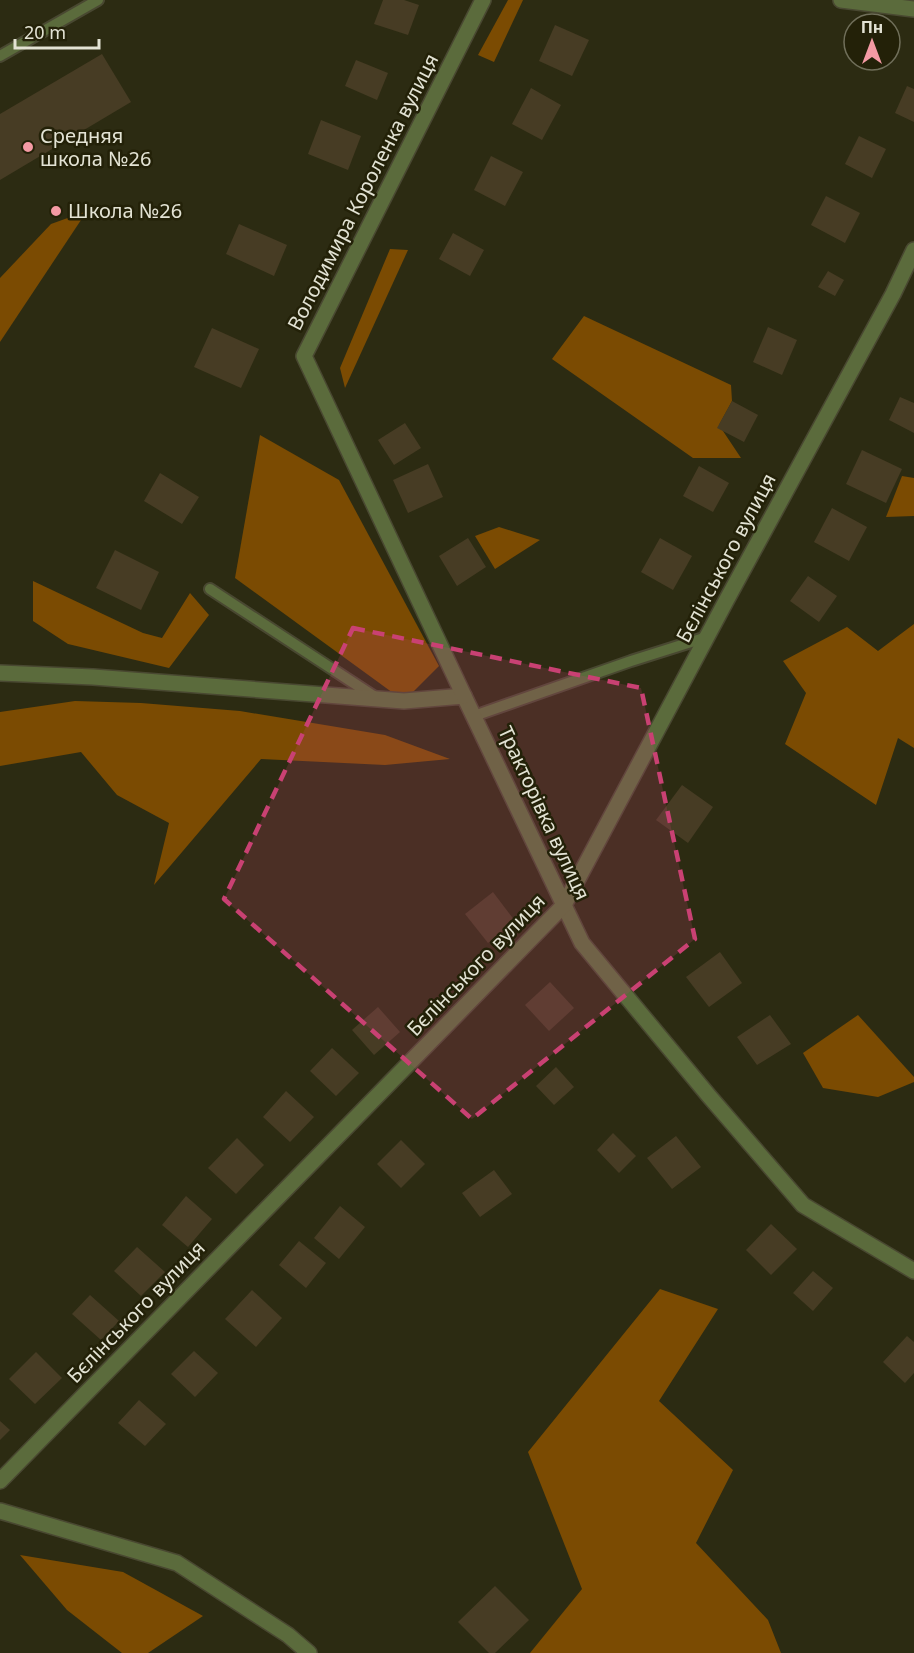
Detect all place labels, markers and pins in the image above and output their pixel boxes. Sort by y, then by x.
place label: Средняя школа №26 [40,122,151,172]
marker: Средняя школа №26 [21,140,35,154]
place label: Школа №26 [68,197,182,224]
marker: Школа №26 [49,204,63,218]

